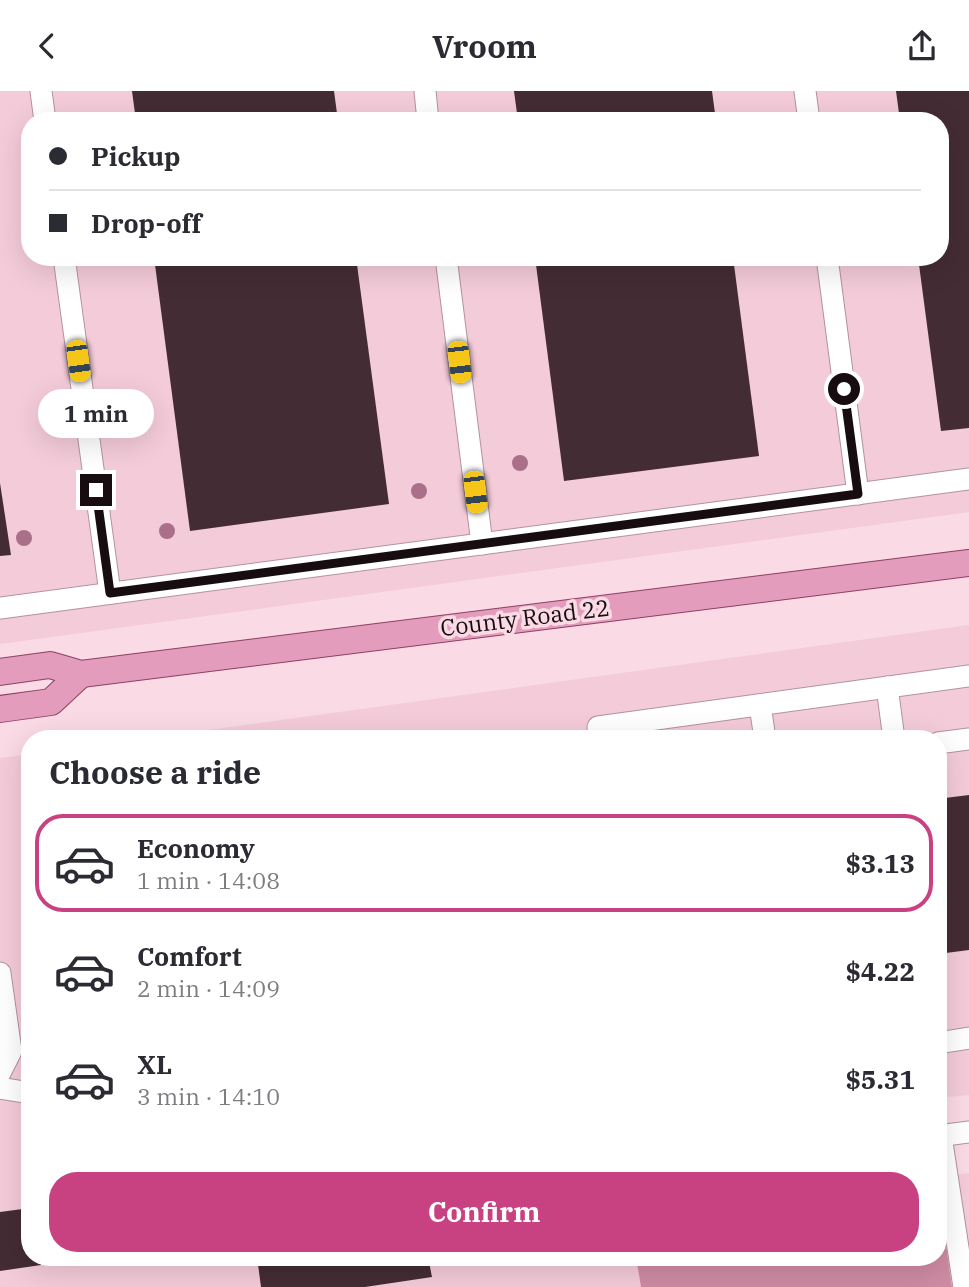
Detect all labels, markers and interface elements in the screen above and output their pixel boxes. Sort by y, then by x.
text: Vroom [432,25,537,67]
icon: back [28,27,66,65]
icon: share [903,27,941,65]
text: Pickup [91,139,181,173]
text: Drop-off [91,206,202,240]
car [65,339,92,383]
car [447,340,472,384]
route start [828,373,860,405]
callout: 1 min [38,389,154,437]
text: 1 min [64,398,128,428]
car [463,470,488,514]
route end [80,474,112,506]
street label: County Road 22 [439,592,611,642]
text: Choose a ride [49,751,261,793]
text: Economy [137,831,255,865]
icon: car [53,832,116,895]
text: $3.13 [845,846,915,880]
text: 1 min · 14:08 [137,865,280,895]
text: Comfort [137,939,242,973]
icon: car [53,940,116,1003]
text: $4.22 [845,954,915,988]
text: 2 min · 14:09 [137,973,280,1003]
text: XL [137,1047,172,1081]
icon: car [53,1048,116,1111]
text: $5.31 [845,1062,915,1096]
text: 3 min · 14:10 [137,1081,280,1111]
button: Confirm [49,1172,919,1252]

